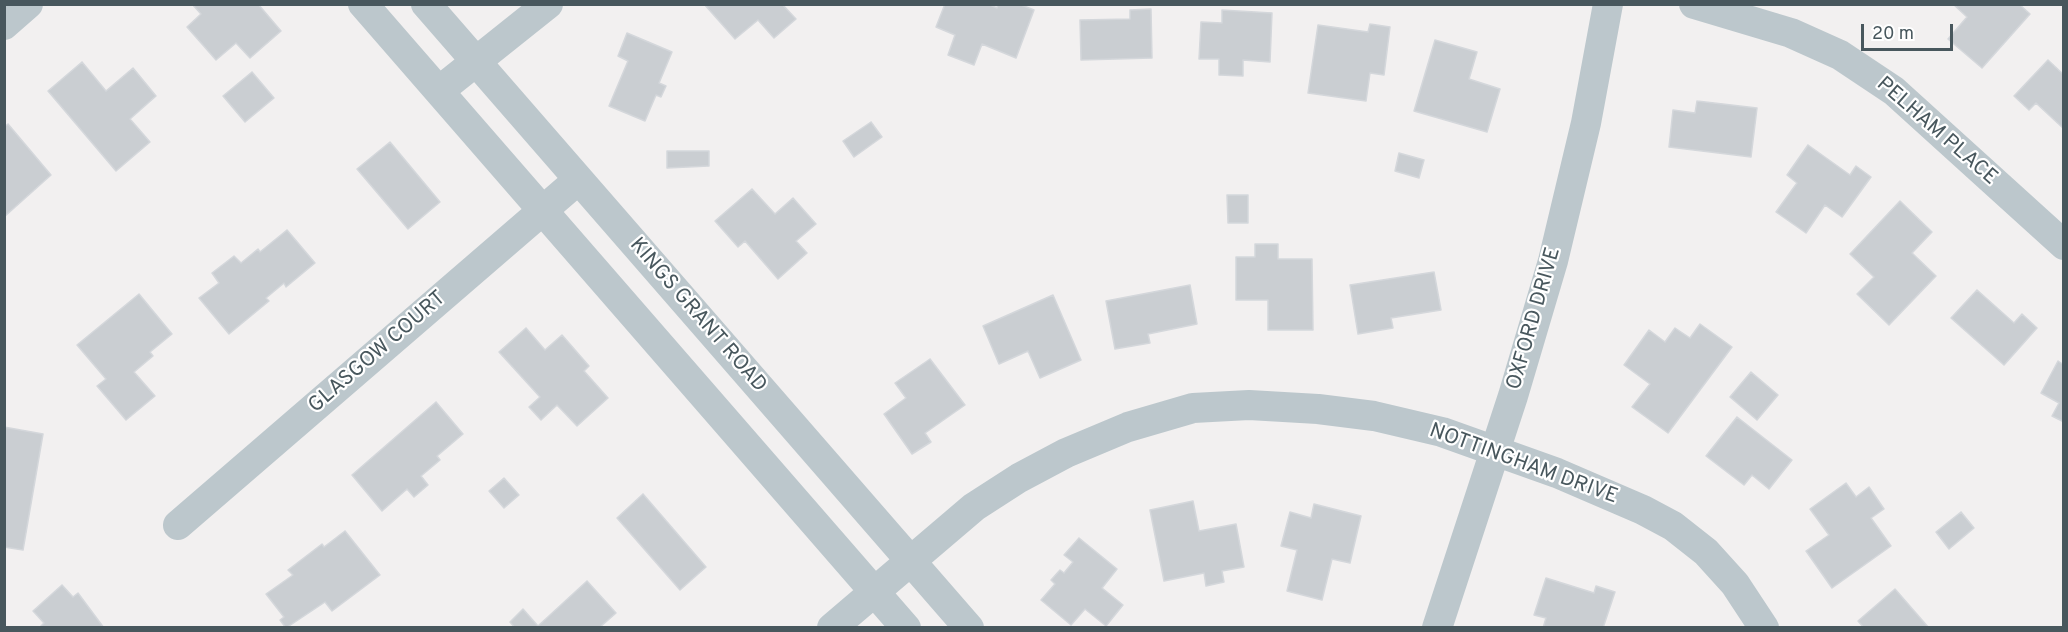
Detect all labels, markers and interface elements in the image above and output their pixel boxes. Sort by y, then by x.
scale bar [1864,12,1956,50]
text: 20 m [1872,23,1914,46]
street label: PELHAM PLACE [1870,73,2002,191]
street label: KINGS GRANT ROAD [623,234,771,398]
street label: OXFORD DRIVE [1503,245,1567,393]
street label: GLASGOW COURT [304,287,452,419]
street label: NOTTINGHAM DRIVE [1425,419,1621,511]

